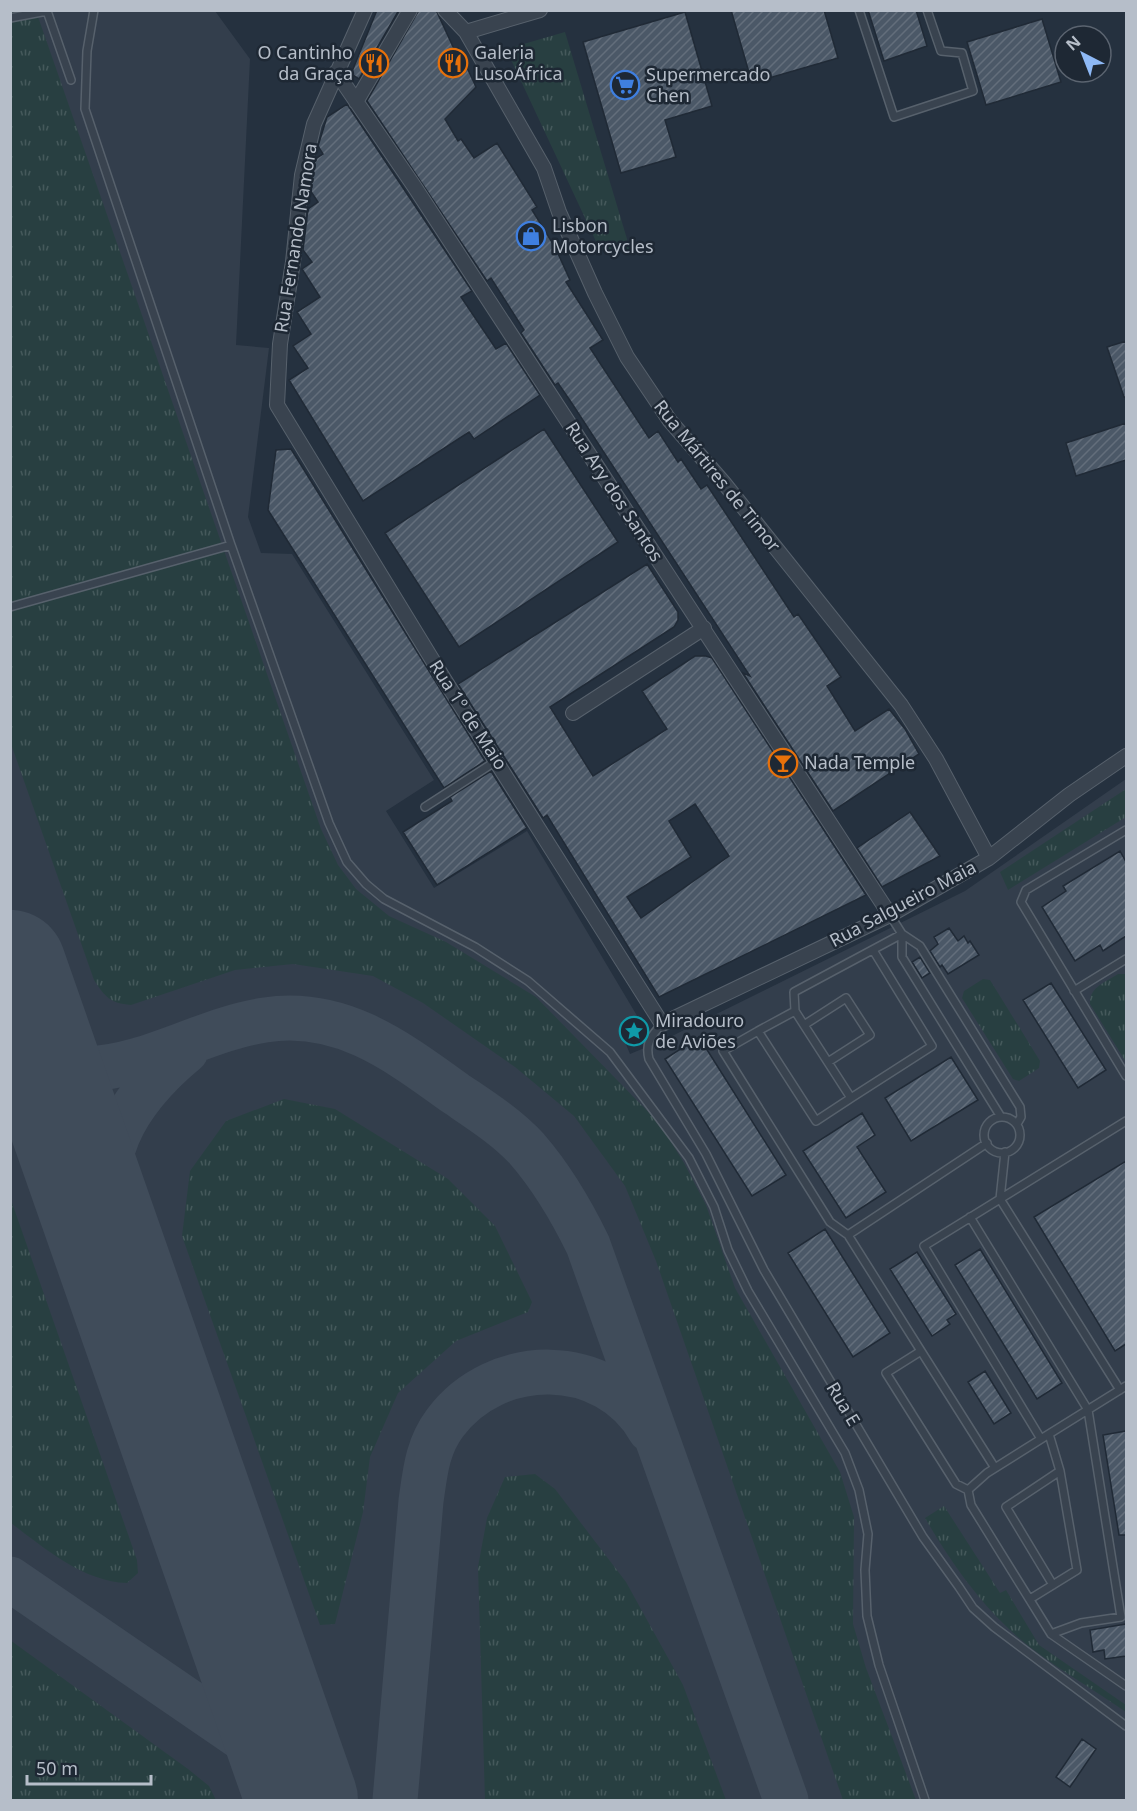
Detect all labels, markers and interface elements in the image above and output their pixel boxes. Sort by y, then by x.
north arrow [1053,24,1113,84]
text: N [1061,30,1085,55]
place label: O Cantinho da Graça [257,40,353,85]
place label: Galeria LusoÁfrica [474,40,563,85]
restaurant icon: O Cantinho da Graça [358,47,390,79]
restaurant icon: Galeria LusoÁfrica [437,47,469,79]
place label: Supermercado Chen [646,62,770,107]
supermarket icon: Supermercado Chen [609,69,641,101]
street label: Rua Fernando Namora [268,141,322,334]
place label: Lisbon Motorcycles [552,213,654,258]
shop icon: Lisbon Motorcycles [515,220,547,252]
street label: Rua Mártires de Timor [649,395,787,557]
street label: Rua Ary dos Santos [561,417,669,566]
street label: Rua 1º de Maio [424,655,513,774]
bar icon: Nada Temple [767,747,799,779]
place label: Nada Temple [804,750,915,774]
street label: Rua Salgueiro Maia [825,854,980,952]
place label: Miradouro de Aviões [655,1008,744,1053]
place icon: Miradouro de Aviões [618,1015,650,1047]
street label: Rua E [821,1377,866,1430]
scale bar [27,1748,152,1786]
text: 50 m [36,1756,78,1780]

